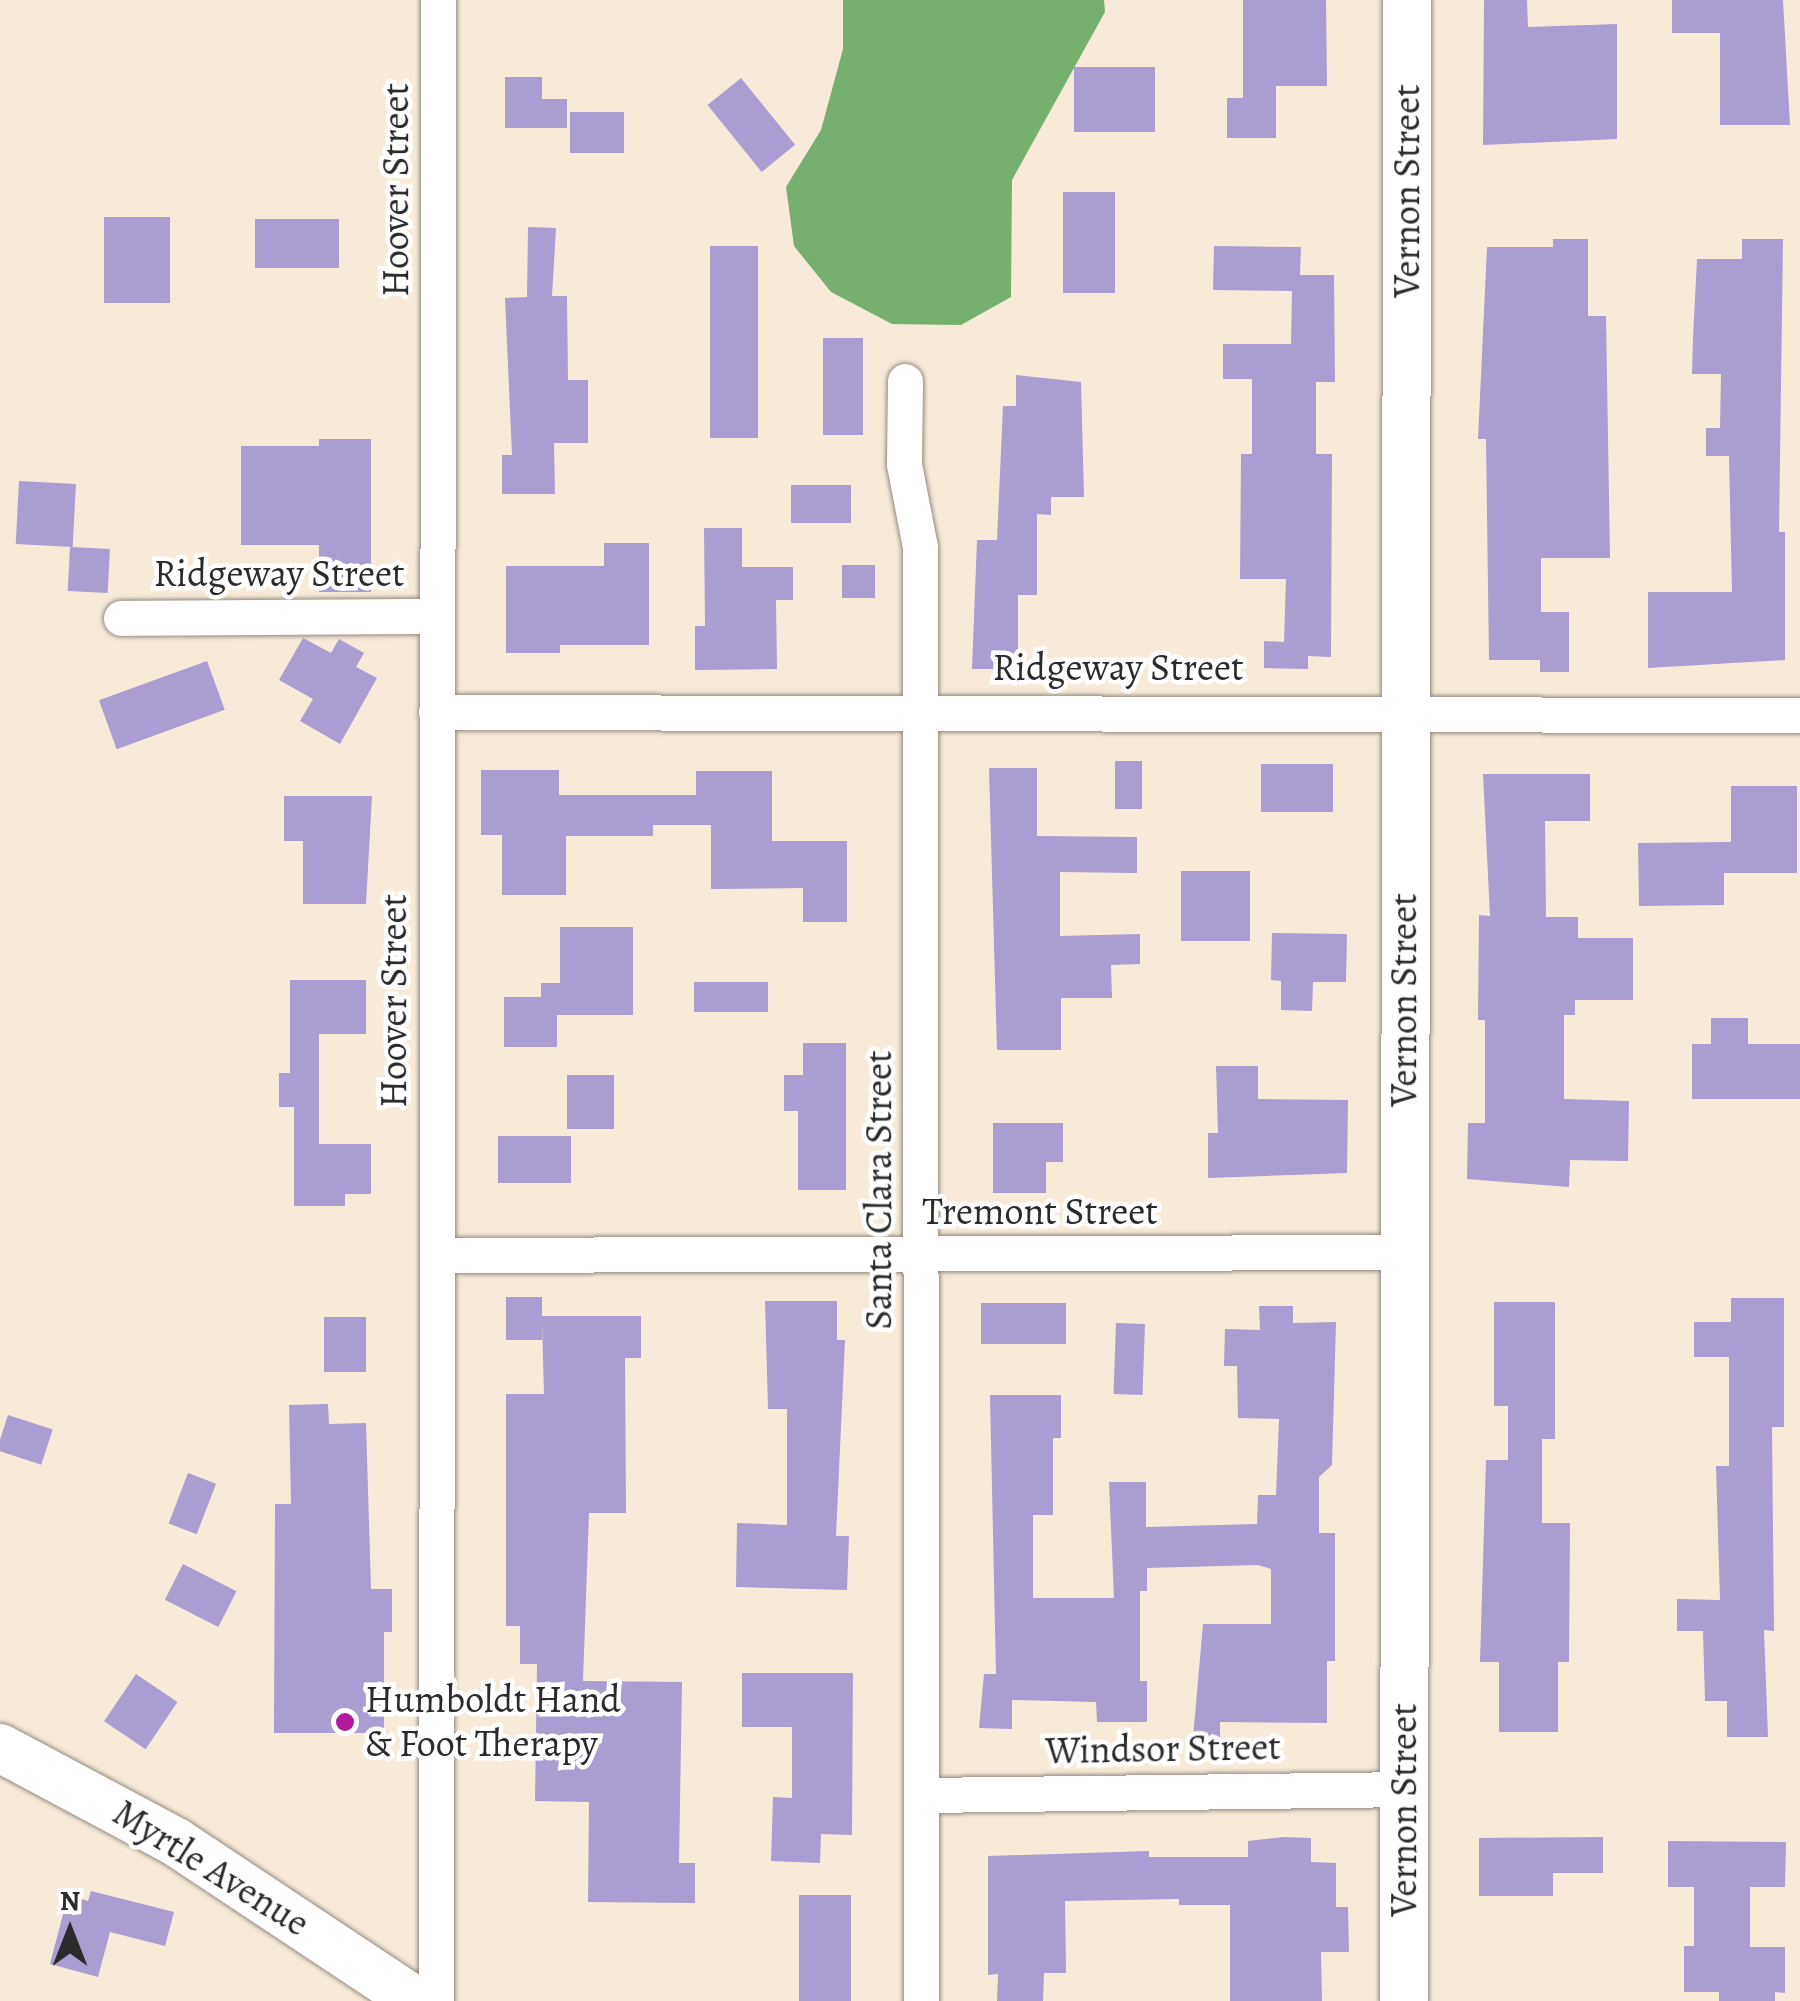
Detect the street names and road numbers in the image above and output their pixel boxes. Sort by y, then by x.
street label: Hoover Street [373,83,419,297]
street label: Vernon Street [1384,84,1430,298]
street label: Ridgeway Street [153,551,405,597]
street label: Ridgeway Street [992,645,1244,691]
street label: Vernon Street [1381,893,1427,1107]
street label: Hoover Street [371,894,417,1108]
street label: Santa Clara Street [856,1050,902,1330]
street label: Tremont Street [922,1189,1158,1235]
street label: Vernon Street [1381,1703,1427,1917]
street label: Windsor Street [1045,1724,1281,1774]
street label: Myrtle Avenue [105,1790,317,1946]

